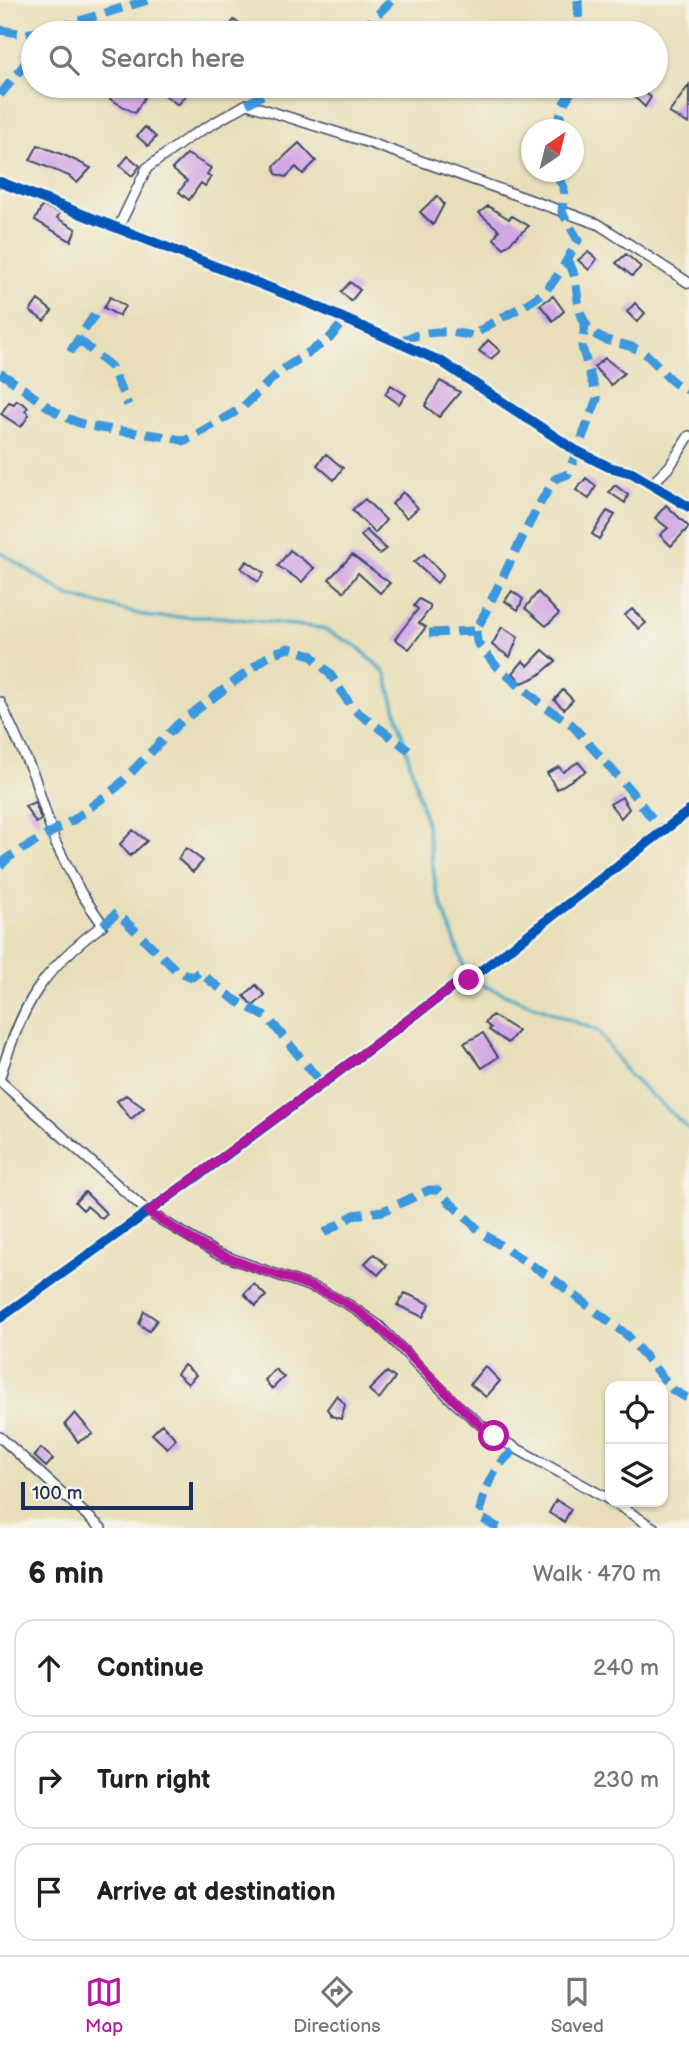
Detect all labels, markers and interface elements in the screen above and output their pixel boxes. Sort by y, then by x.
search box [21,21,668,98]
icon: search [45,41,83,79]
text: Search here [101,44,245,75]
north arrow [521,119,584,182]
route end [453,964,484,995]
map controls [605,1381,668,1507]
button: locate [605,1381,668,1444]
route start [478,1420,509,1451]
button: layers [605,1444,668,1507]
scale bar [21,1479,192,1511]
text: 100 m [32,1482,83,1505]
text: 6 min [28,1556,104,1592]
text: Walk · 470 m [533,1560,661,1588]
icon: ahead [30,1649,68,1687]
text: Continue [97,1653,204,1684]
text: 240 m [593,1654,659,1682]
icon: right [30,1761,68,1799]
text: Turn right [97,1765,210,1796]
text: 230 m [593,1766,659,1794]
icon: arrive [30,1873,68,1911]
text: Arrive at destination [97,1877,336,1908]
tab: Map [85,1973,123,2038]
tab: Directions [293,1973,381,2038]
tab: Saved [551,1973,604,2038]

